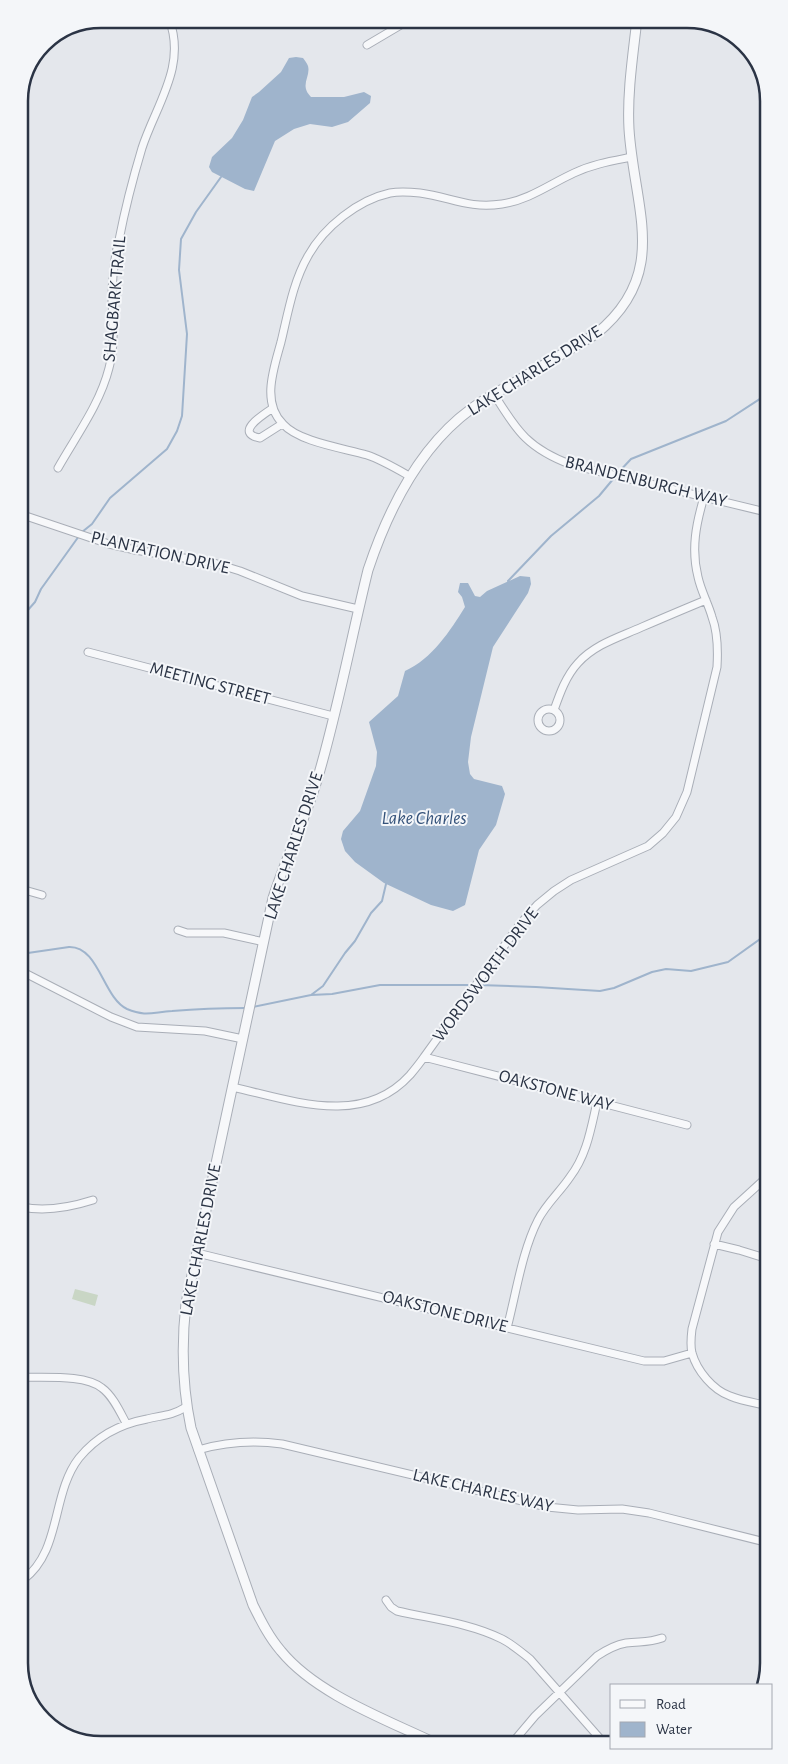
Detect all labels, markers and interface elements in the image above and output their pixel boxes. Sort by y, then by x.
street label: SHAGBARK TRAIL [101,235,130,363]
street label: LAKE CHARLES DRIVE [465,322,605,419]
street label: BRANDENBURGH WAY [563,453,729,511]
street label: PLANTATION DRIVE [89,528,231,578]
street label: MEETING STREET [148,659,272,709]
street label: LAKE CHARLES DRIVE [262,770,326,922]
water label: Lake Charles [381,809,467,828]
street label: WORDSWORTH DRIVE [430,904,542,1045]
street label: OAKSTONE WAY [497,1067,616,1115]
street label: LAKE CHARLES DRIVE [177,1162,225,1317]
street label: OAKSTONE DRIVE [381,1288,510,1336]
street label: LAKE CHARLES WAY [411,1466,556,1516]
legend [610,1684,773,1749]
text: Road [656,1697,686,1712]
text: Water [656,1722,692,1737]

